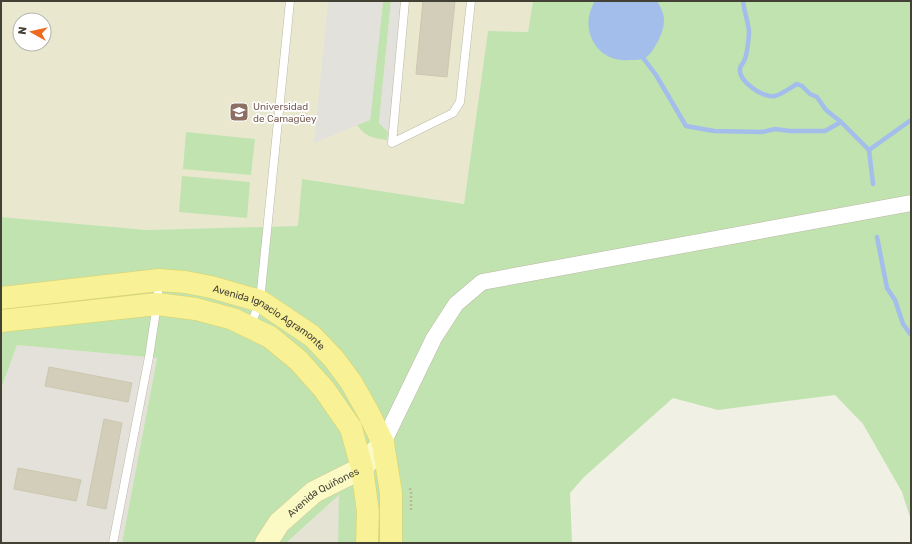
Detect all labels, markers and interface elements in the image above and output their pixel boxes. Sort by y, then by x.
north arrow [12,12,52,52]
text: N [16,26,30,36]
school or university icon: Universidad de Camagüey [228,101,250,123]
place label: Universidad de Camagüey [253,101,317,125]
street label: Avenida Ignacio Agramonte [211,283,327,353]
street label: Avenida Quiñones [285,466,361,520]

